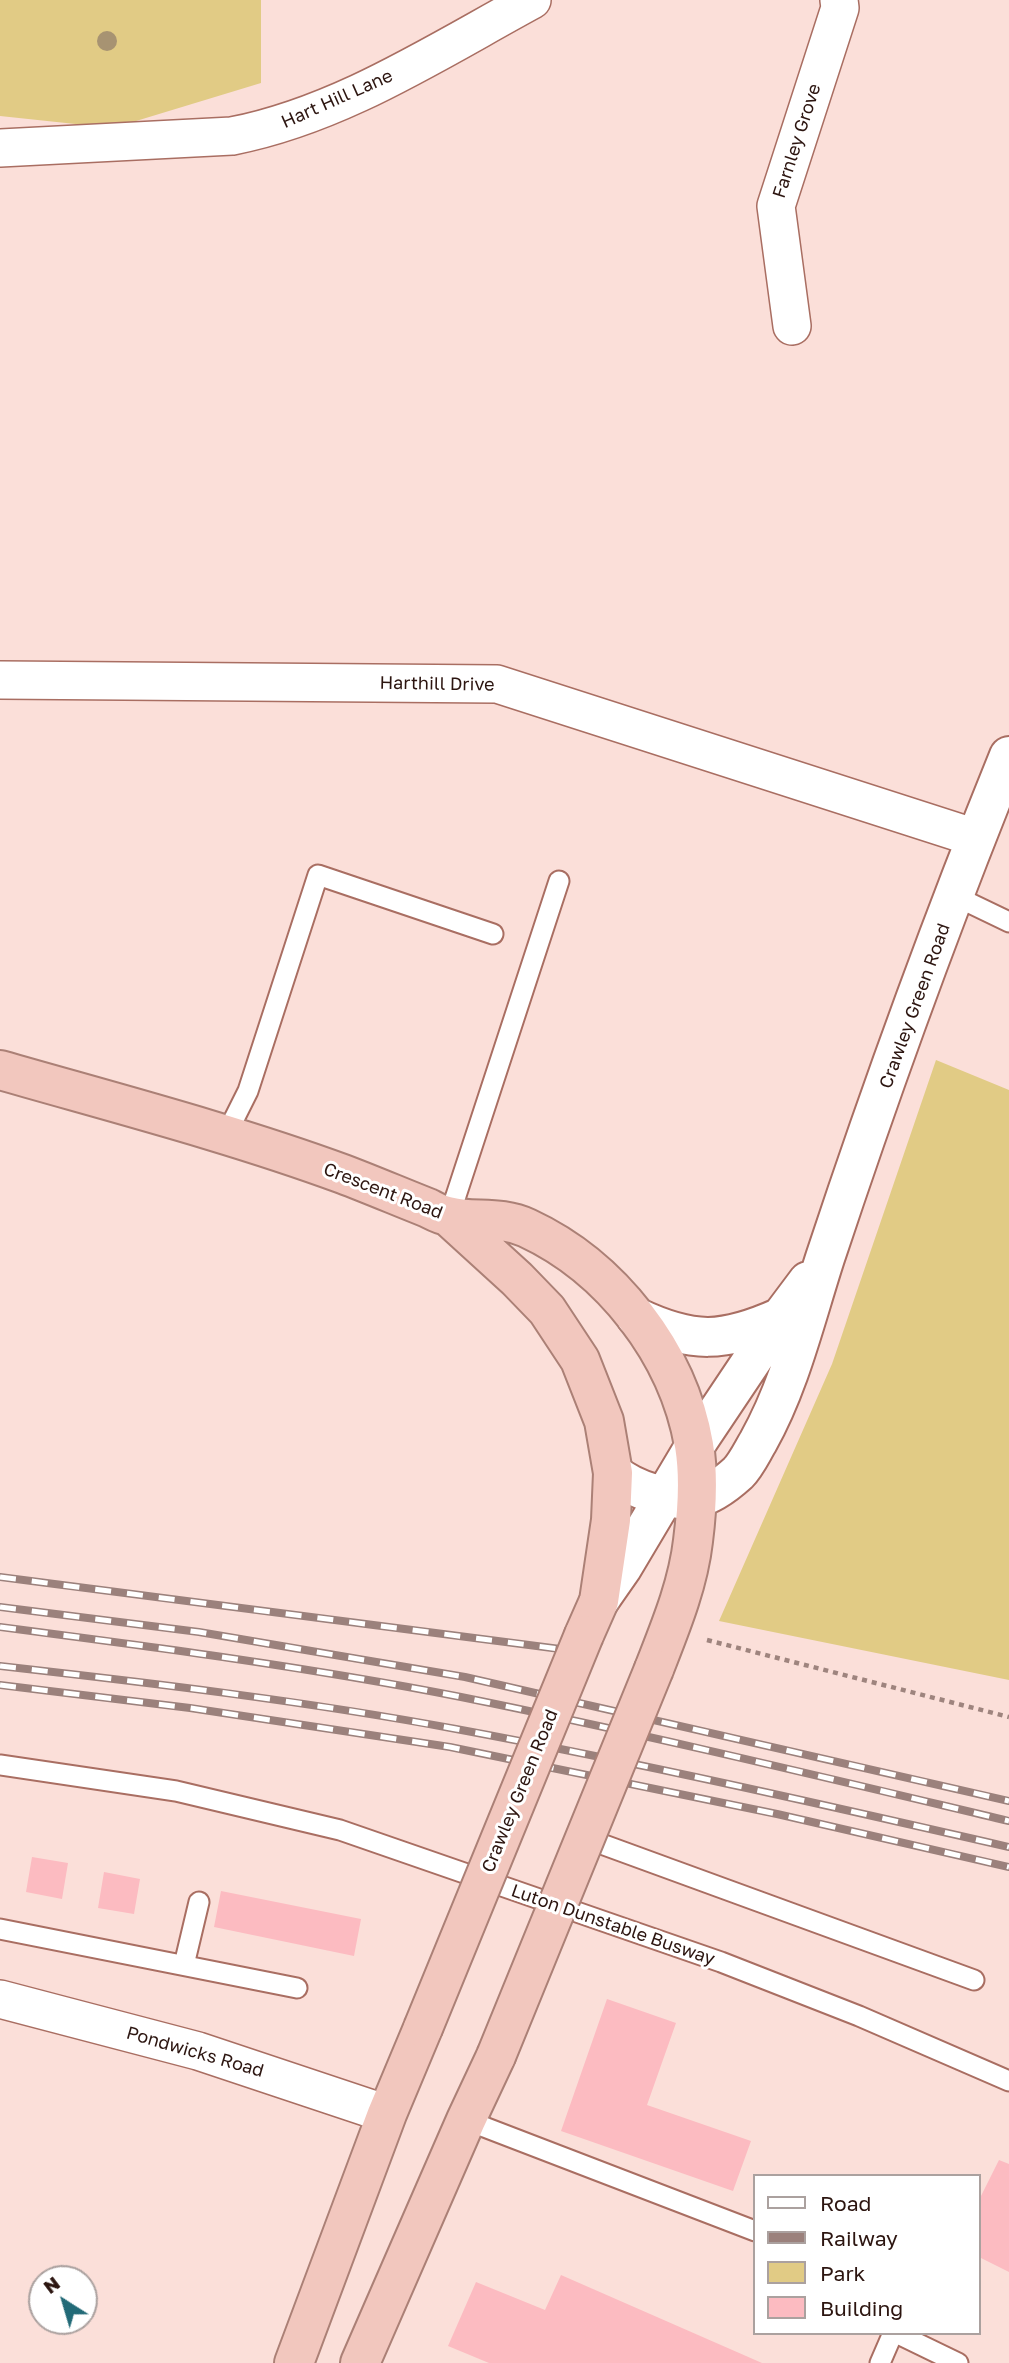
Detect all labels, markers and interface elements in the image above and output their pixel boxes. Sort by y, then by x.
street label: Hart Hill Lane [278,65,396,133]
street label: Farnley Grove [768,81,826,201]
street label: Harthill Drive [379,672,495,696]
street label: Crawley Green Road [875,921,955,1091]
street label: Crescent Road [320,1158,446,1224]
street label: Crawley Green Road [477,1706,563,1876]
street label: Luton Dunstable Busway [508,1880,718,1970]
street label: Pondwicks Road [124,2022,266,2082]
legend [754,2174,981,2335]
text: Road [820,2190,871,2216]
text: Railway [820,2225,898,2251]
text: Park [820,2260,865,2286]
north arrow [28,2265,98,2335]
text: N [39,2271,64,2298]
text: Building [820,2295,903,2321]

